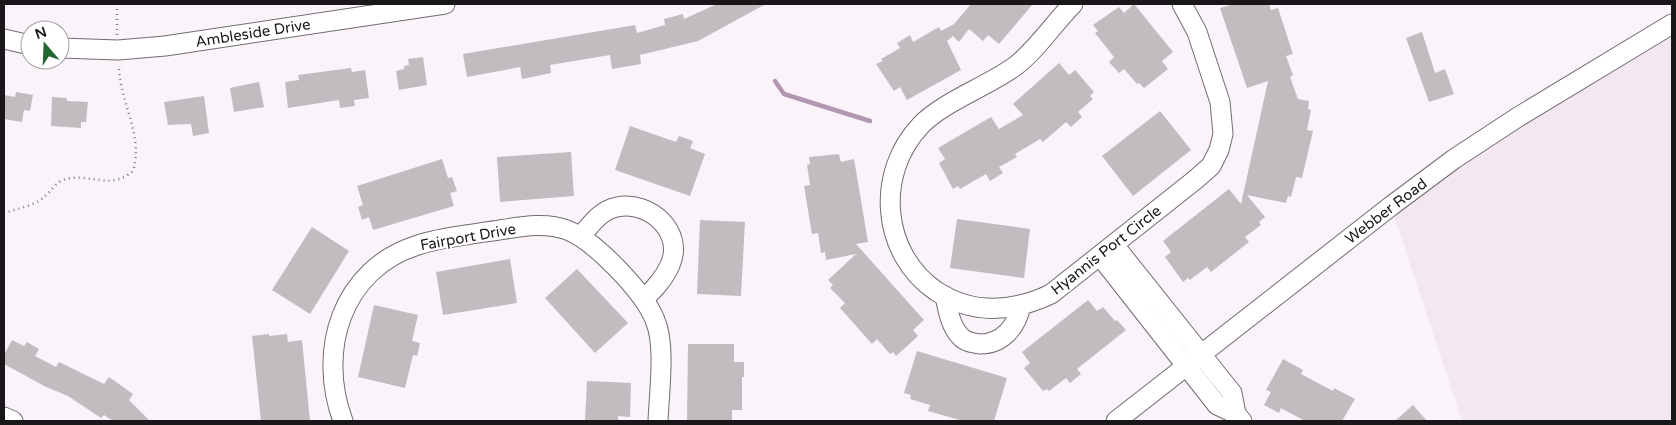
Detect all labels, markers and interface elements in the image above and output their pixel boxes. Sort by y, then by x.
street label: Ambleside Drive [194,15,312,51]
north arrow [20,20,70,70]
text: N [33,23,49,43]
street label: Webber Road [1342,174,1430,248]
street label: Hyannis Port Circle [1047,201,1165,299]
street label: Fairport Drive [419,220,517,254]

